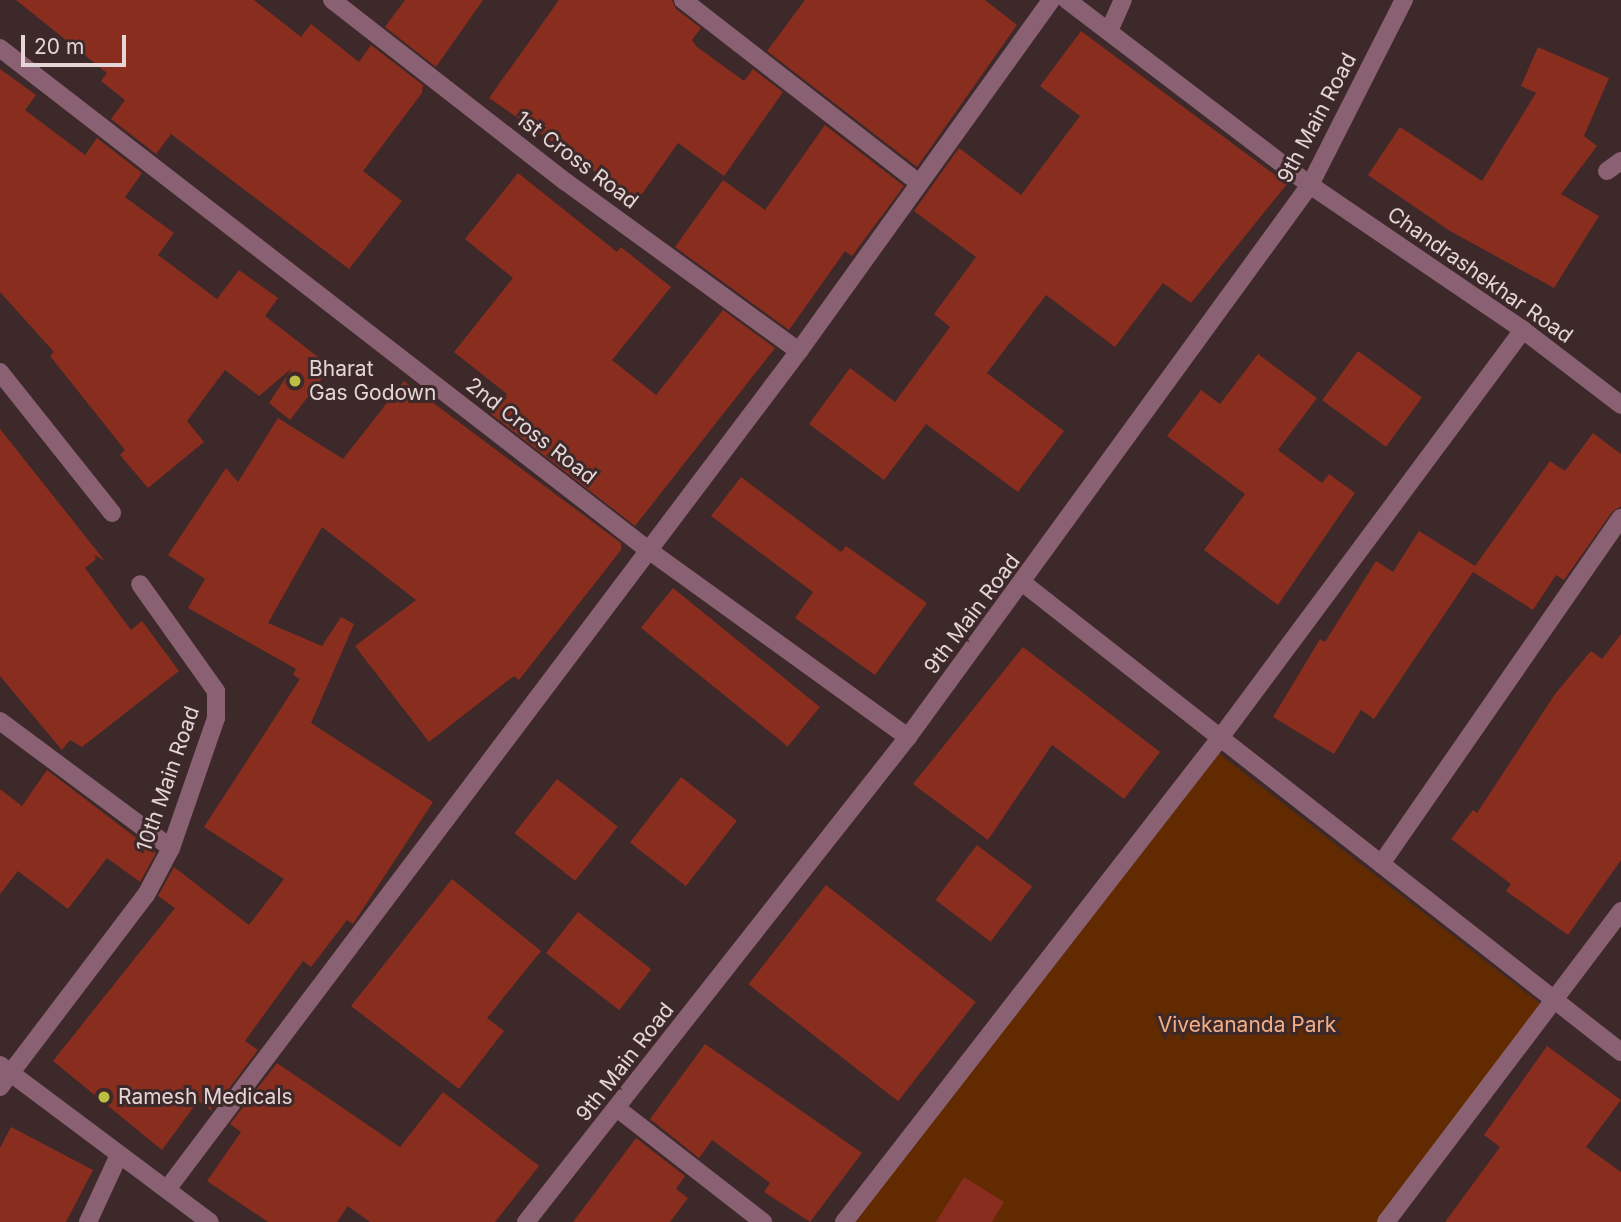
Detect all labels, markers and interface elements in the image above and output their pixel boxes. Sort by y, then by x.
scale bar [24,21,130,65]
text: 20 m [34,34,84,59]
street label: 9th Main Road [1272,49,1362,187]
street label: 1st Cross Road [511,106,643,214]
street label: Chandrashekhar Road [1382,201,1578,349]
place label: Bharat Gas Godown [309,356,436,406]
street label: 2nd Cross Road [461,372,601,490]
marker: Bharat Gas Godown [287,373,303,389]
street label: 9th Main Road [919,549,1025,679]
street label: 10th Main Road [131,703,205,855]
street label: 9th Main Road [571,998,679,1126]
park label: Vivekananda Park [1158,1012,1336,1038]
place label: Ramesh Medicals [118,1084,293,1110]
marker: Ramesh Medicals [96,1089,112,1105]

